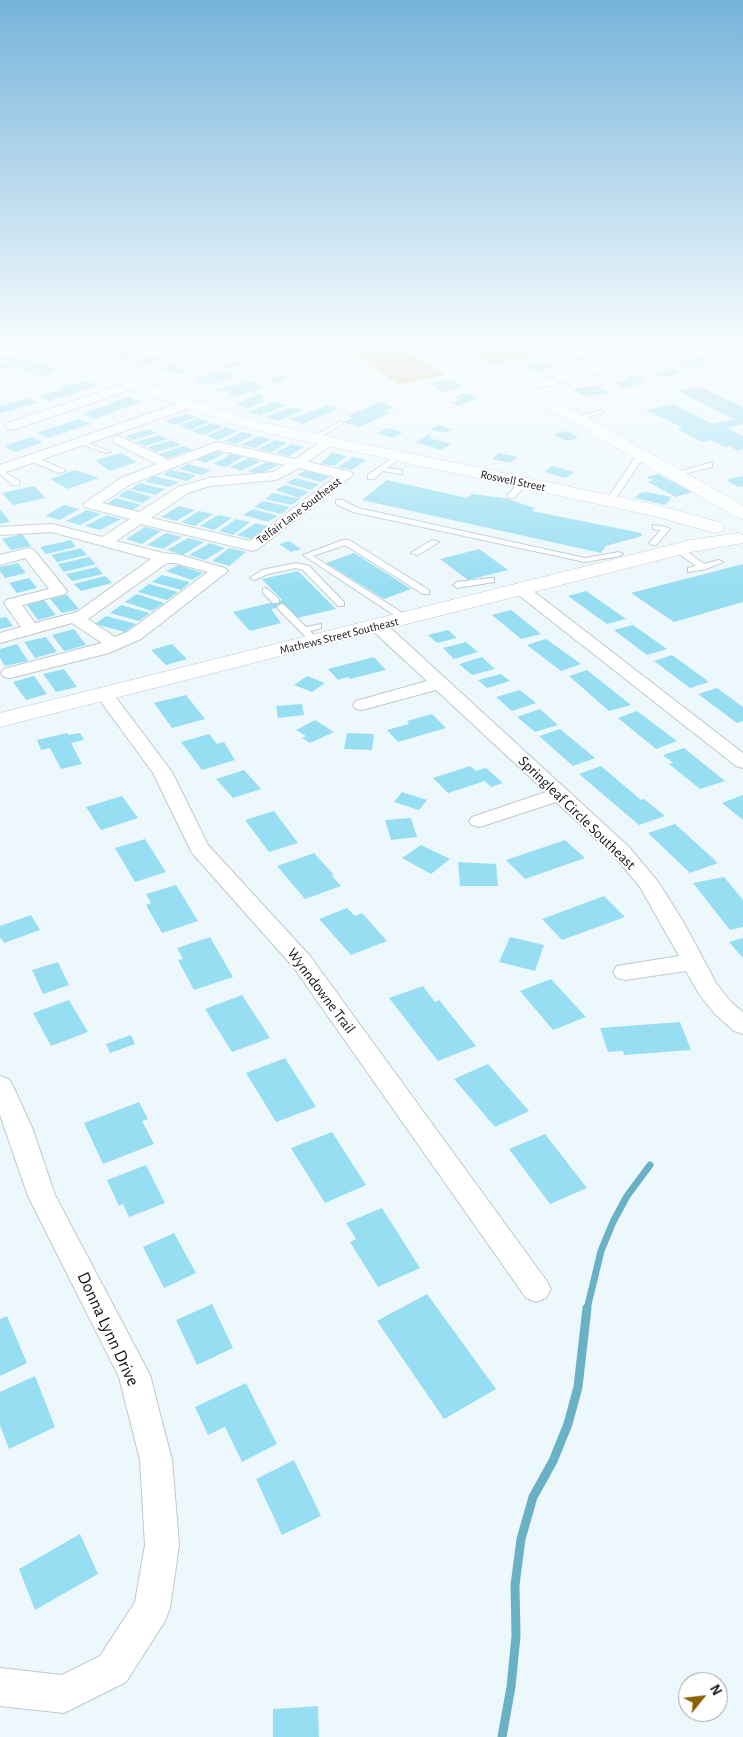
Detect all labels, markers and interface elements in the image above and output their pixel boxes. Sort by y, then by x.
street label: Roswell Street [479,467,547,495]
street label: Telfair Lane Southeast [254,474,344,548]
street label: Mathews Street Southeast [278,614,400,658]
street label: Springleaf Circle Southeast [515,752,639,874]
street label: Wynndowne Trail [283,945,359,1037]
street label: Donna Lynn Drive [72,1268,144,1390]
north arrow [678,1672,728,1722]
text: N [707,1683,724,1698]

